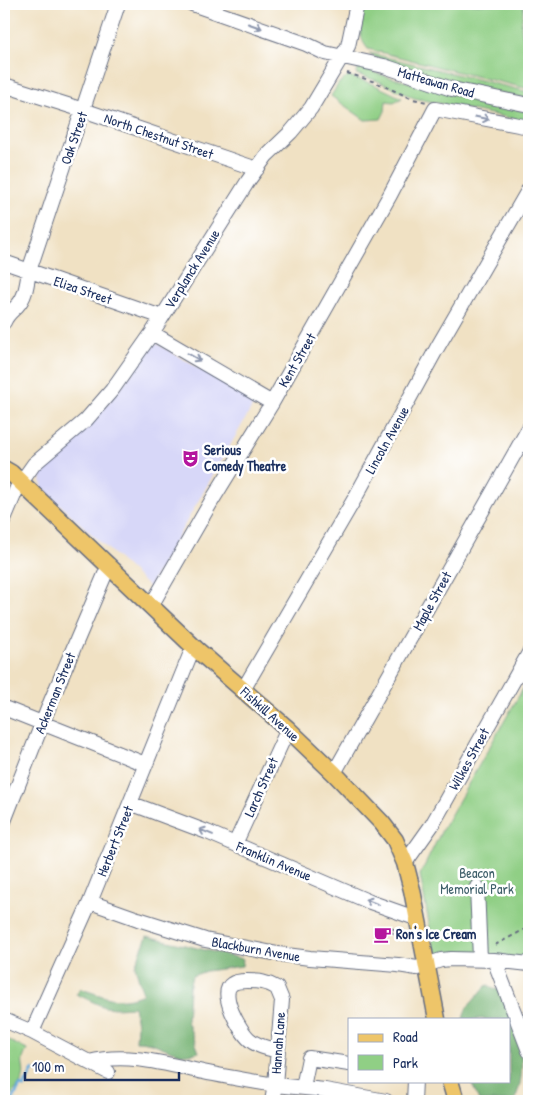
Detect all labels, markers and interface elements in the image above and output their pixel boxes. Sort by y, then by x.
one-way arrow [247,22,262,31]
street label: Matteawan Road [396,62,477,102]
street label: North Chestnut Street [102,108,216,163]
street label: Oak Street [56,109,92,167]
one-way arrow [474,114,490,124]
street label: Verplanck Avenue [160,225,225,313]
street label: Eliza Street [52,271,115,308]
street label: Kent Street [273,329,320,390]
one-way arrow [186,353,200,363]
street label: Lincoln Avenue [360,402,413,477]
place label: Serious Comedy Theatre [204,440,287,477]
theatre icon: Serious Comedy Theatre [180,448,200,468]
street label: Maple Street [408,568,457,634]
street label: Ackerman Street [30,649,80,736]
street label: Fishkill Avenue [236,681,304,746]
street label: Wilkes Street [444,724,493,793]
street label: Larch Street [239,754,282,820]
street label: Herbert Street [92,802,137,879]
one-way arrow [199,826,214,836]
street label: Franklin Avenue [233,836,315,885]
park label: Beacon Memorial Park [440,863,514,898]
one-way arrow [365,897,380,906]
cafe icon: Ron's Ice Cream [372,924,392,944]
place label: Ron's Ice Cream [396,924,477,943]
street label: Blackburn Avenue [210,931,302,966]
street label: Hannah Lane [266,1011,289,1074]
legend [348,1018,510,1082]
text: Road [393,1026,418,1047]
scale bar [25,1050,179,1082]
text: Park [393,1052,418,1073]
text: 100 m [32,1056,65,1077]

